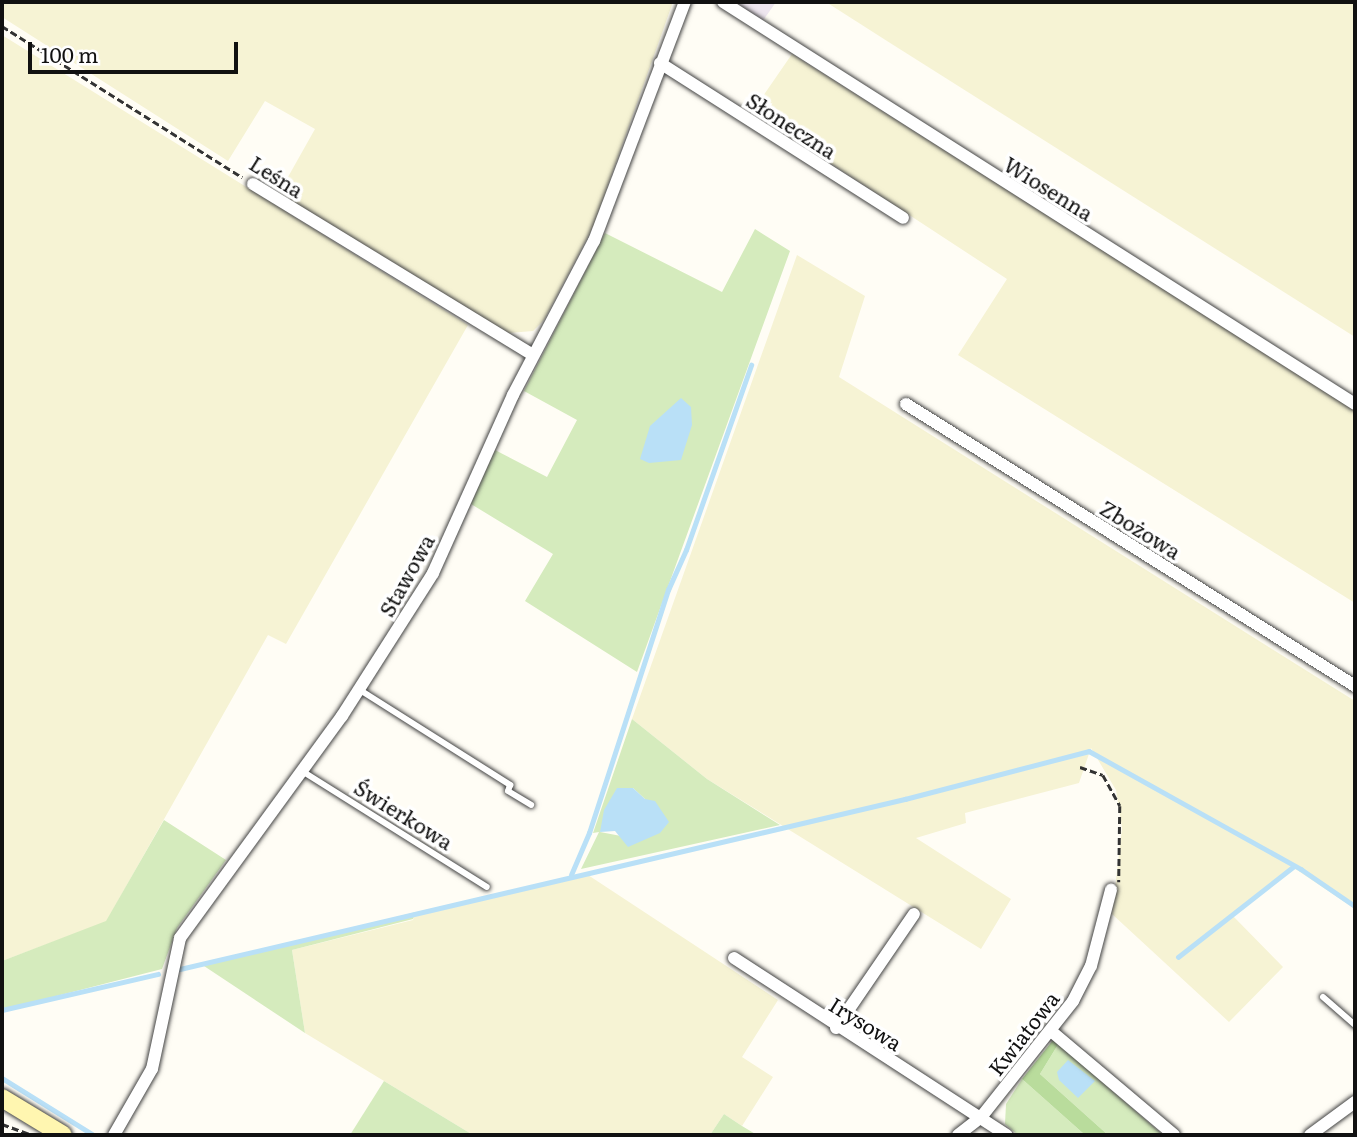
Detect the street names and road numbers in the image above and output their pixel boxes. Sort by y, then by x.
street label: Słoneczna [742,87,842,163]
street label: Leśna [245,150,309,202]
street label: Wiosenna [1000,151,1098,225]
street label: Zbożowa [1096,494,1186,564]
street label: Stawowa [373,529,439,621]
street label: Świerkowa [350,774,458,854]
street label: Kwiatowa [982,986,1064,1080]
street label: Irysowa [825,991,907,1055]

